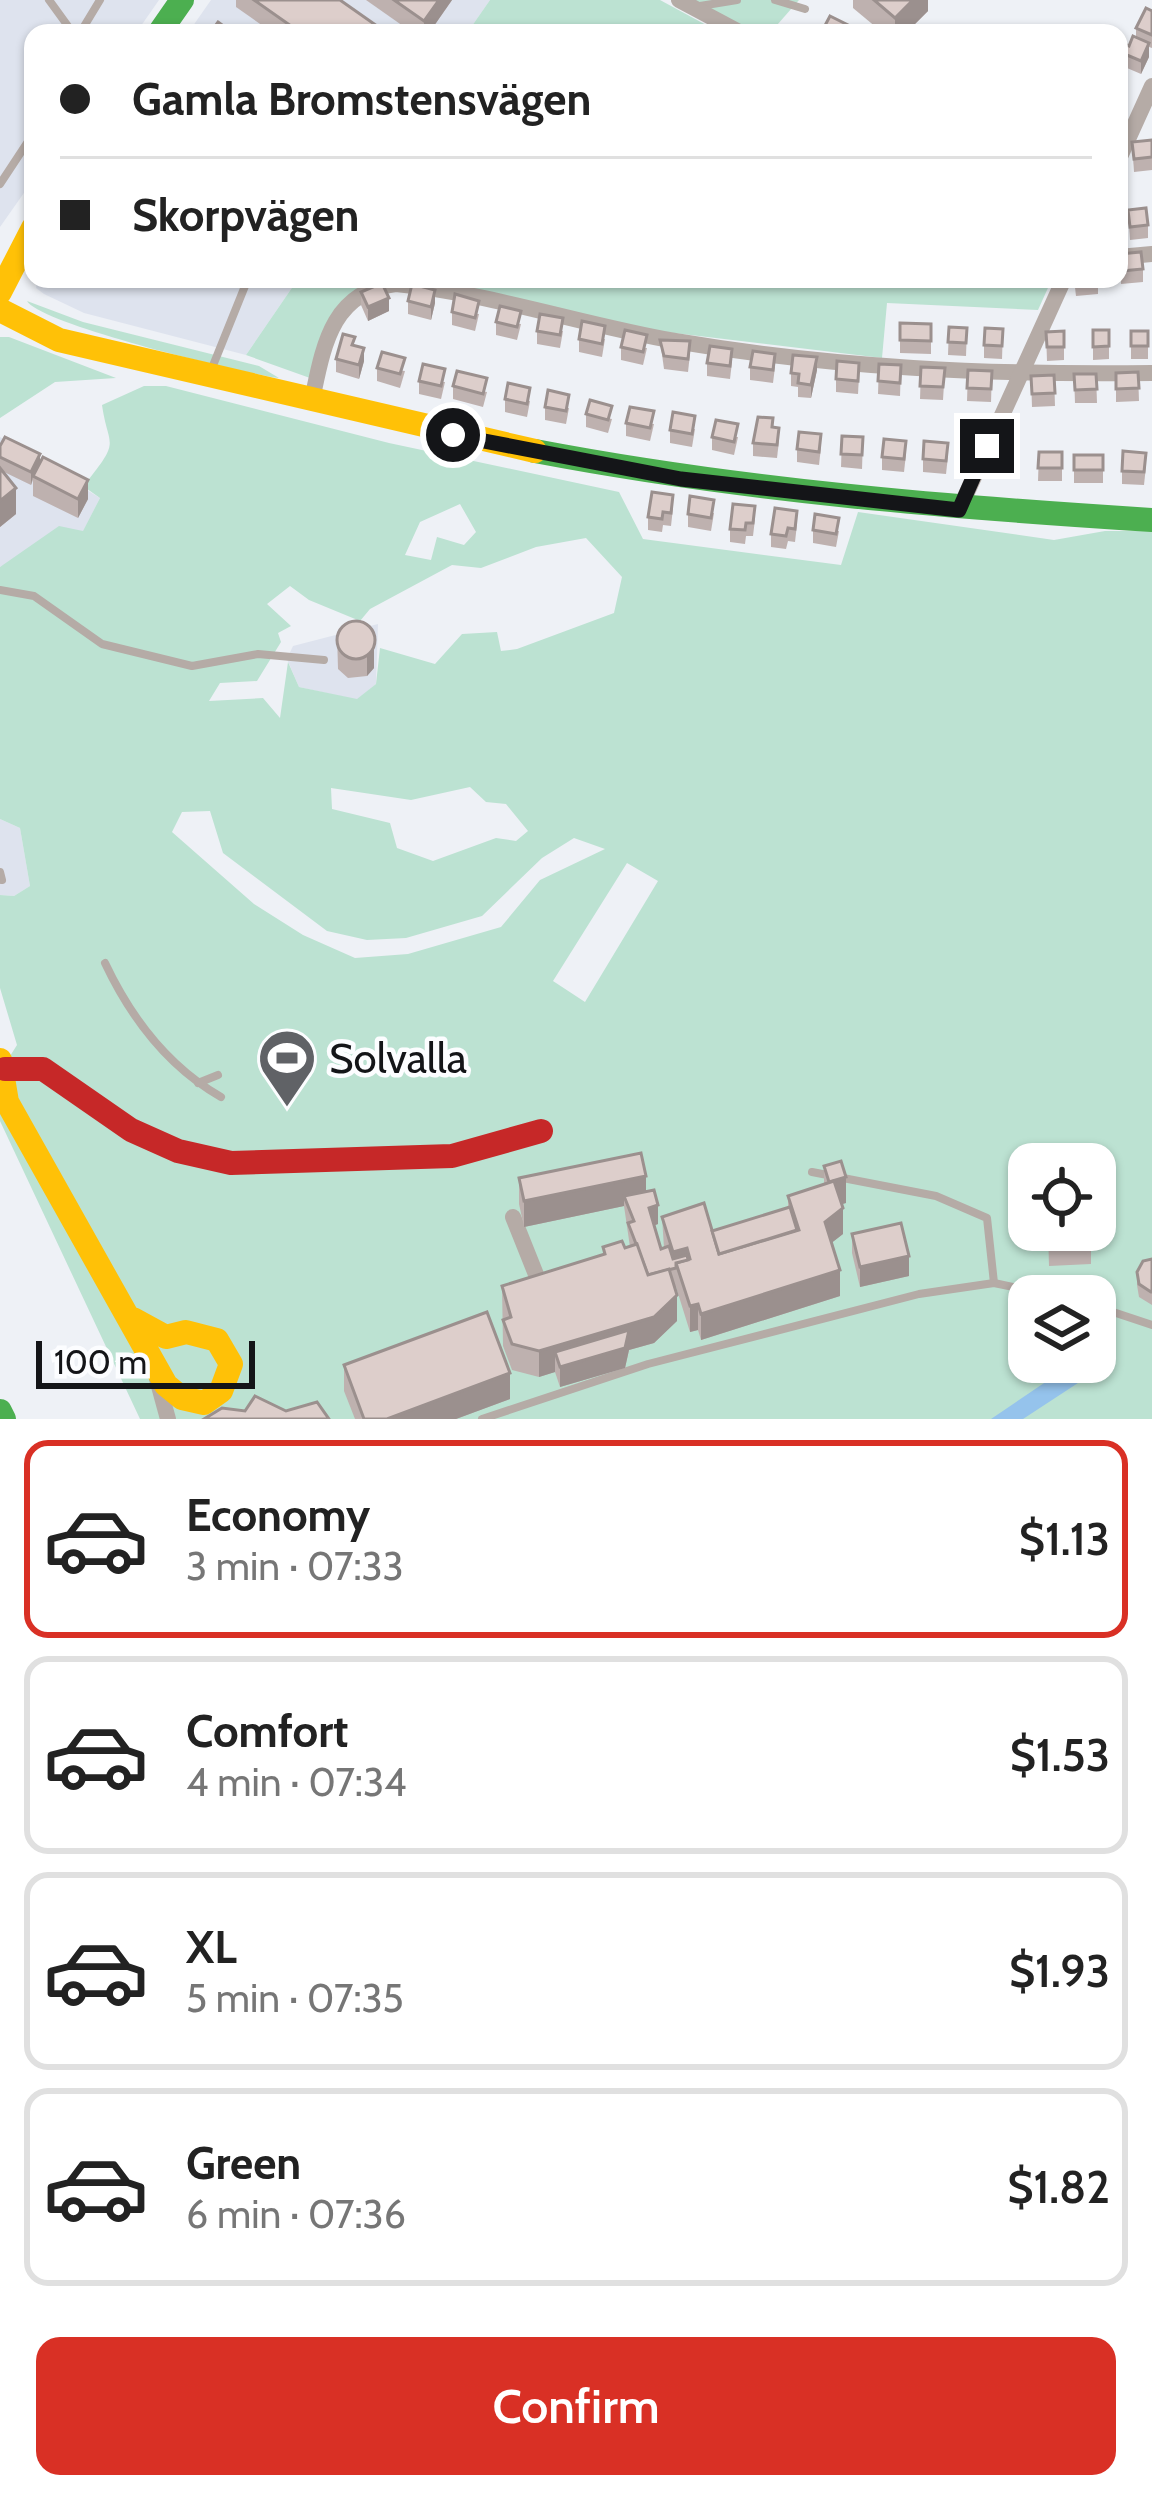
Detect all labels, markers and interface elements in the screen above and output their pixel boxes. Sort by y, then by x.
text: Gamla Bromstensvägen [132,72,591,126]
text: Skorpvägen [132,188,359,242]
route start [426,408,480,462]
route end [960,419,1014,473]
sports icon: Solvalla [256,1027,318,1109]
place label: Solvalla [329,1032,467,1084]
map controls [1008,1143,1116,1383]
button: locate [1008,1143,1116,1251]
button: layers [1008,1275,1116,1383]
scale bar [36,1335,255,1388]
text: 100 m [54,1342,147,1382]
icon: car [42,1485,150,1593]
text: Economy [186,1488,370,1542]
text: $1.13 [1019,1512,1110,1566]
text: 3 min · 07:33 [186,1542,404,1590]
icon: car [42,1701,150,1809]
text: Comfort [186,1704,349,1758]
text: $1.53 [1010,1728,1110,1782]
text: 4 min · 07:34 [186,1758,407,1806]
icon: car [42,1917,150,2025]
text: XL [186,1920,237,1974]
text: $1.93 [1009,1944,1110,1998]
text: 5 min · 07:35 [186,1974,404,2022]
icon: car [42,2133,150,2241]
text: Green [186,2136,301,2190]
text: $1.82 [1007,2160,1110,2214]
text: 6 min · 07:36 [186,2190,406,2238]
button: Confirm [36,2337,1116,2475]

